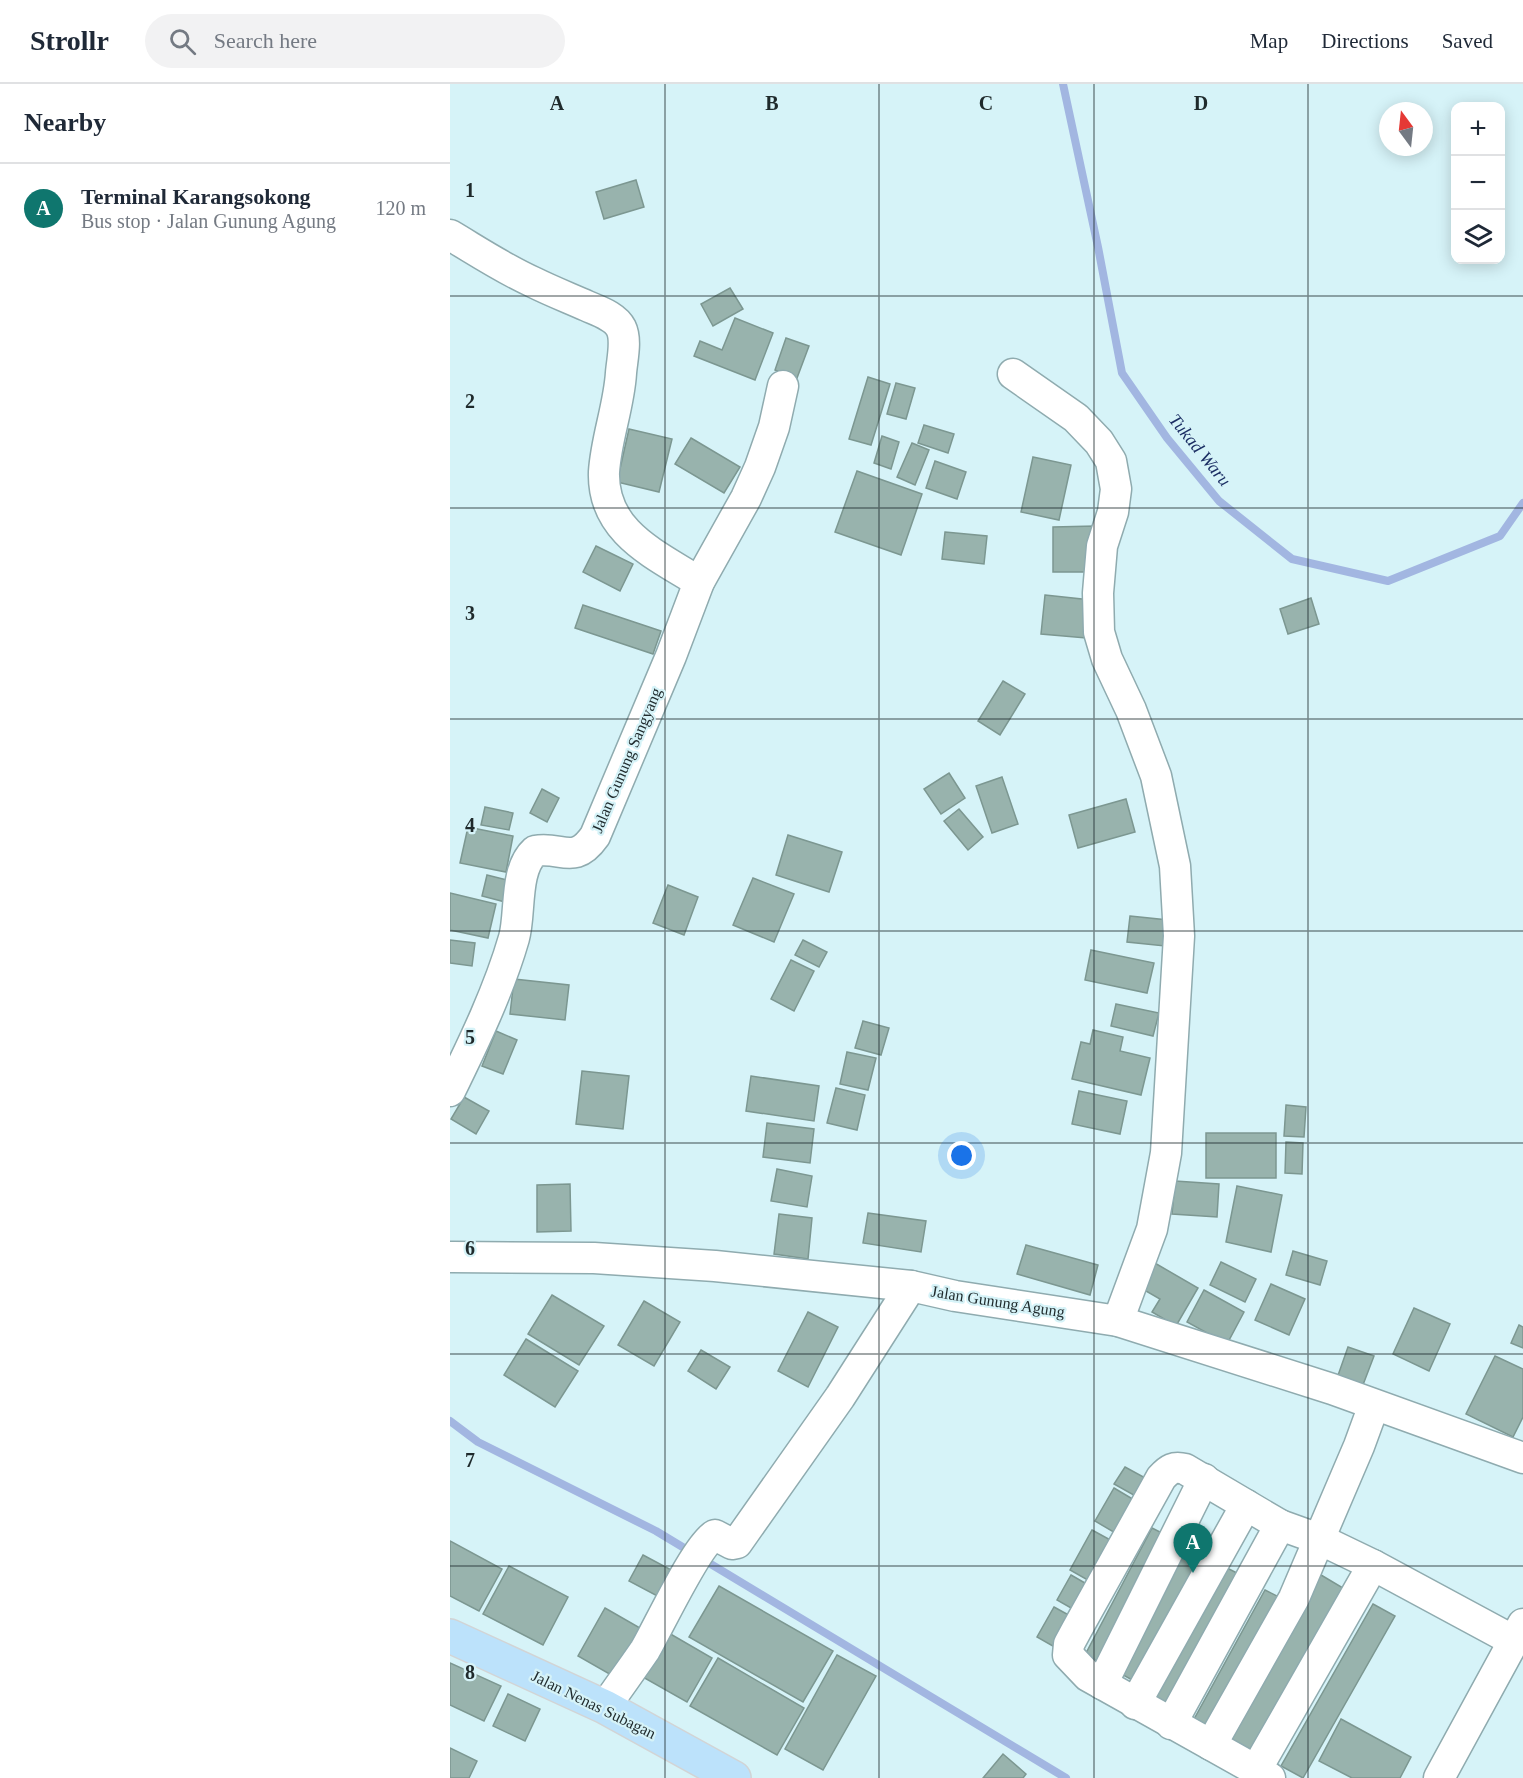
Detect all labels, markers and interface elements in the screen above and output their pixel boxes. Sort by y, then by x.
search box [145,14,565,68]
text: Strollr [30,25,109,56]
icon: search [166,25,199,58]
text: Search here [214,28,317,53]
text: Map [1250,29,1288,53]
text: Directions [1321,29,1409,53]
text: Saved [1442,29,1493,53]
text: A [550,92,565,114]
text: B [765,92,779,114]
text: C [979,92,993,114]
text: D [1194,92,1208,114]
north arrow [1379,102,1433,156]
map controls [1451,102,1505,264]
button: + [1451,102,1505,156]
text: Nearby [24,108,106,137]
button: − [1451,156,1505,210]
text: 1 [465,179,475,201]
text: Terminal Karangsokong [81,184,311,209]
text: A [36,197,51,219]
text: 120 m [375,197,426,219]
text: Bus stop · Jalan Gunung Agung [81,210,336,232]
button: layers [1451,210,1505,264]
text: 2 [465,390,475,412]
water label: Tukad Waru [1165,410,1235,490]
text: 3 [465,602,475,624]
street label: Jalan Gunung Sangyang [588,685,666,835]
text: 4 [465,814,475,836]
text: 5 [465,1026,475,1048]
your location [947,1141,976,1170]
text: 6 [465,1237,475,1259]
street label: Jalan Gunung Agung [930,1283,1066,1321]
text: 7 [465,1449,475,1471]
pin: A [1174,1524,1212,1573]
text: 8 [465,1661,475,1683]
street label: Jalan Nenas Subagan [529,1667,659,1743]

